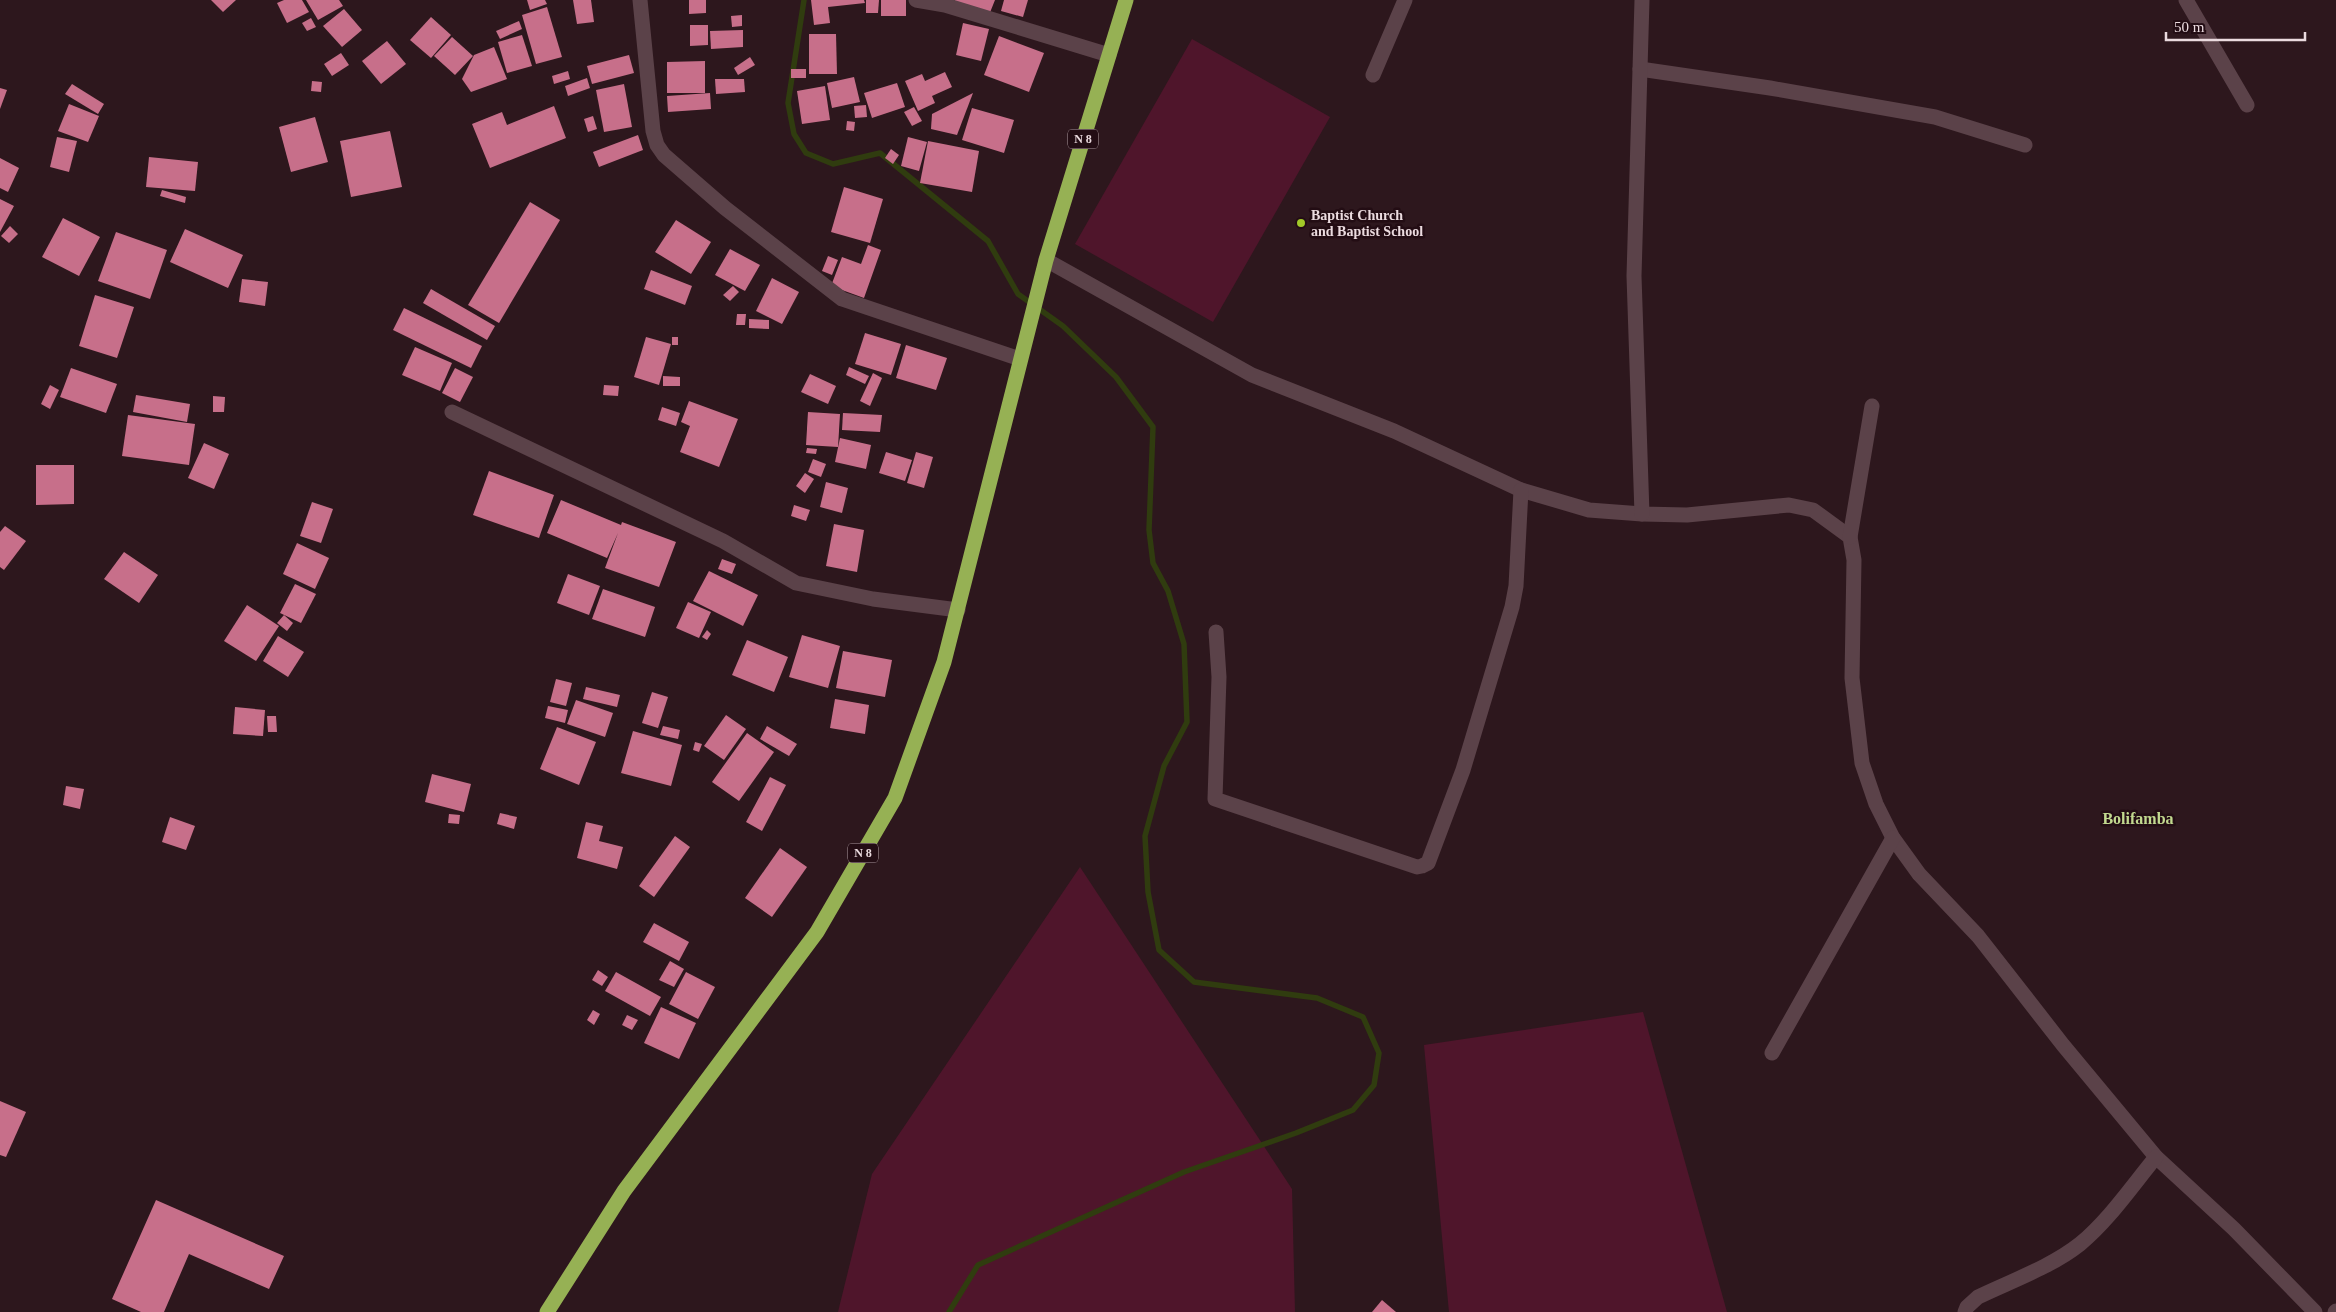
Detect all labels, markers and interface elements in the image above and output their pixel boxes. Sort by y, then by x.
scale bar [2166,10,2305,42]
text: 50 m [2174,19,2205,35]
road number: N 8 [1068,130,1098,148]
place label: Baptist Church and Baptist School [1311,208,1423,239]
marker: Baptist Church and Baptist School [1295,217,1307,229]
district label: Bolifamba [2102,810,2174,827]
road number: N 8 [848,844,878,862]

